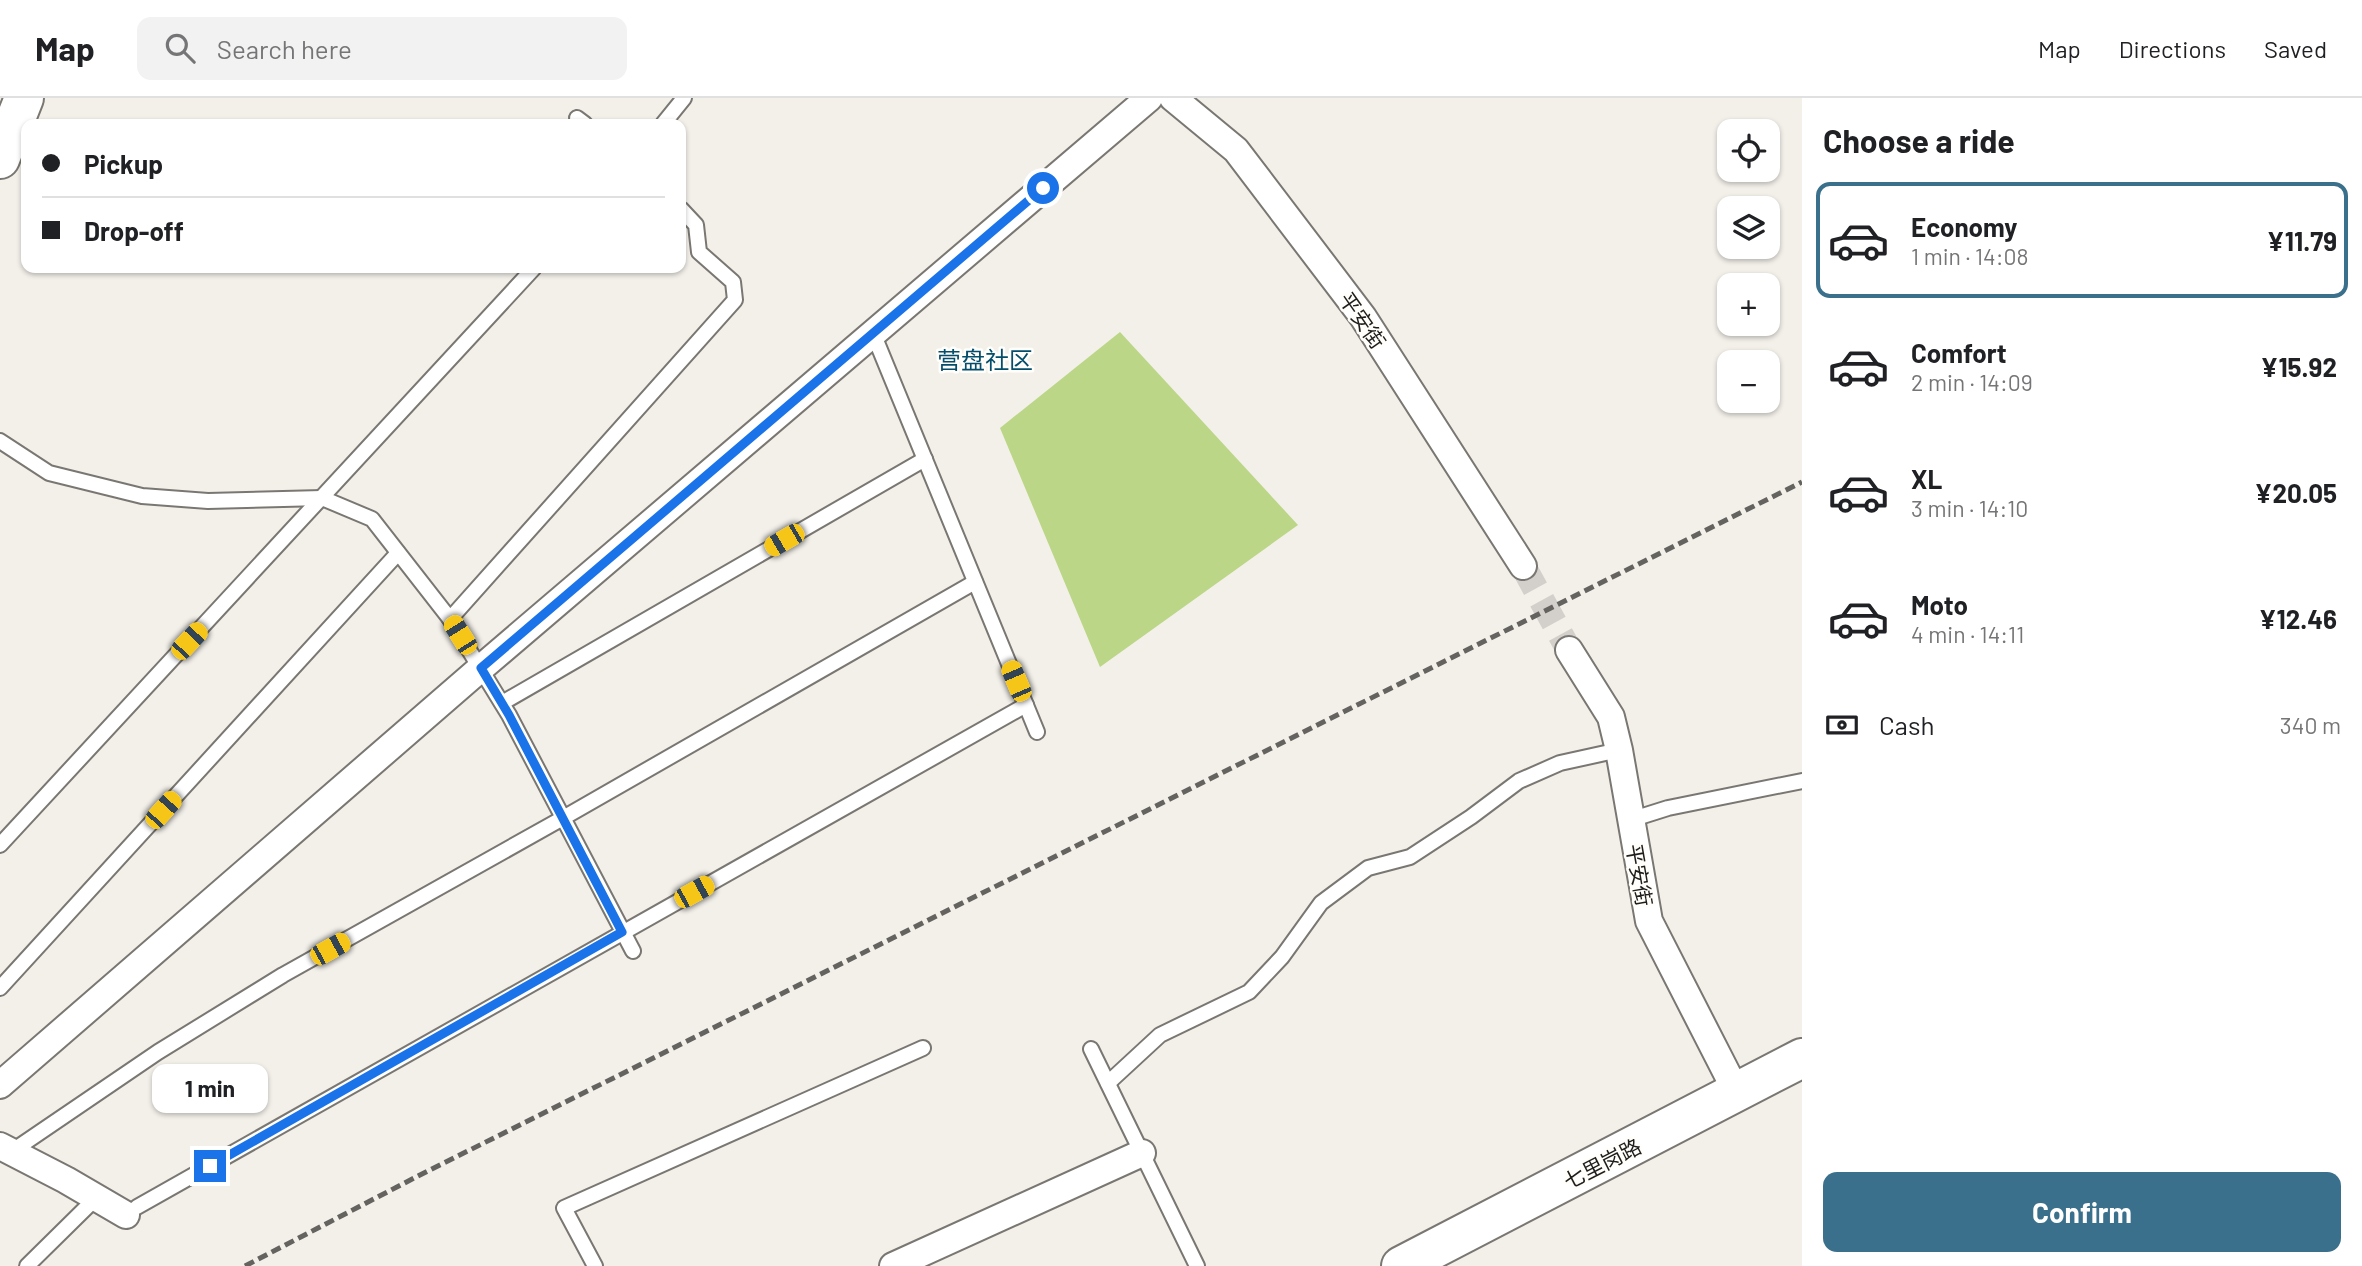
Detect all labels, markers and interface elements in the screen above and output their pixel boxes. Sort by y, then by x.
search box [137,17,627,80]
text: Map [35,28,95,68]
icon: search [161,29,199,67]
text: Search here [217,33,352,64]
text: Map [2038,34,2081,63]
text: Directions [2119,34,2226,63]
text: Saved [2264,34,2327,63]
map controls [1717,119,1780,413]
button: locate [1717,119,1780,182]
text: Choose a ride [1823,121,2015,159]
text: Pickup [84,148,163,179]
route start [1027,172,1059,204]
button: layers [1717,196,1780,259]
icon: car [1827,209,1890,272]
text: Economy [1911,211,2017,242]
text: Drop-off [84,215,184,246]
text: ¥11.79 [2267,225,2337,256]
text: 1 min · 14:08 [1911,242,2028,270]
button: + [1717,273,1780,336]
street label: 平安街 [1335,287,1391,353]
icon: car [1827,335,1890,398]
text: Comfort [1911,337,2007,368]
district label: 营盘社区 [937,345,1033,374]
button: − [1717,350,1780,413]
text: ¥15.92 [2261,351,2337,382]
text: 2 min · 14:09 [1911,368,2033,396]
icon: car [1827,461,1890,524]
text: XL [1911,463,1942,494]
text: ¥20.05 [2255,477,2337,508]
text: 3 min · 14:10 [1911,494,2028,522]
car [761,520,808,560]
icon: car [1827,587,1890,650]
text: Moto [1911,589,1968,620]
text: ¥12.46 [2259,603,2337,634]
car [440,612,481,658]
car [167,618,212,664]
text: 4 min · 14:11 [1911,620,2024,648]
car [999,658,1034,704]
icon: cash [1823,706,1861,744]
text: Cash [1879,709,1934,740]
text: 340 m [2280,711,2341,739]
car [142,787,185,833]
street label: 平安街 [1622,842,1658,908]
car [671,873,718,911]
car [307,930,354,968]
callout: 1 min [152,1065,268,1114]
text: 1 min [185,1074,235,1102]
street label: 七里岗路 [1559,1133,1645,1193]
route end [194,1150,226,1182]
button: Confirm [1823,1172,2341,1252]

